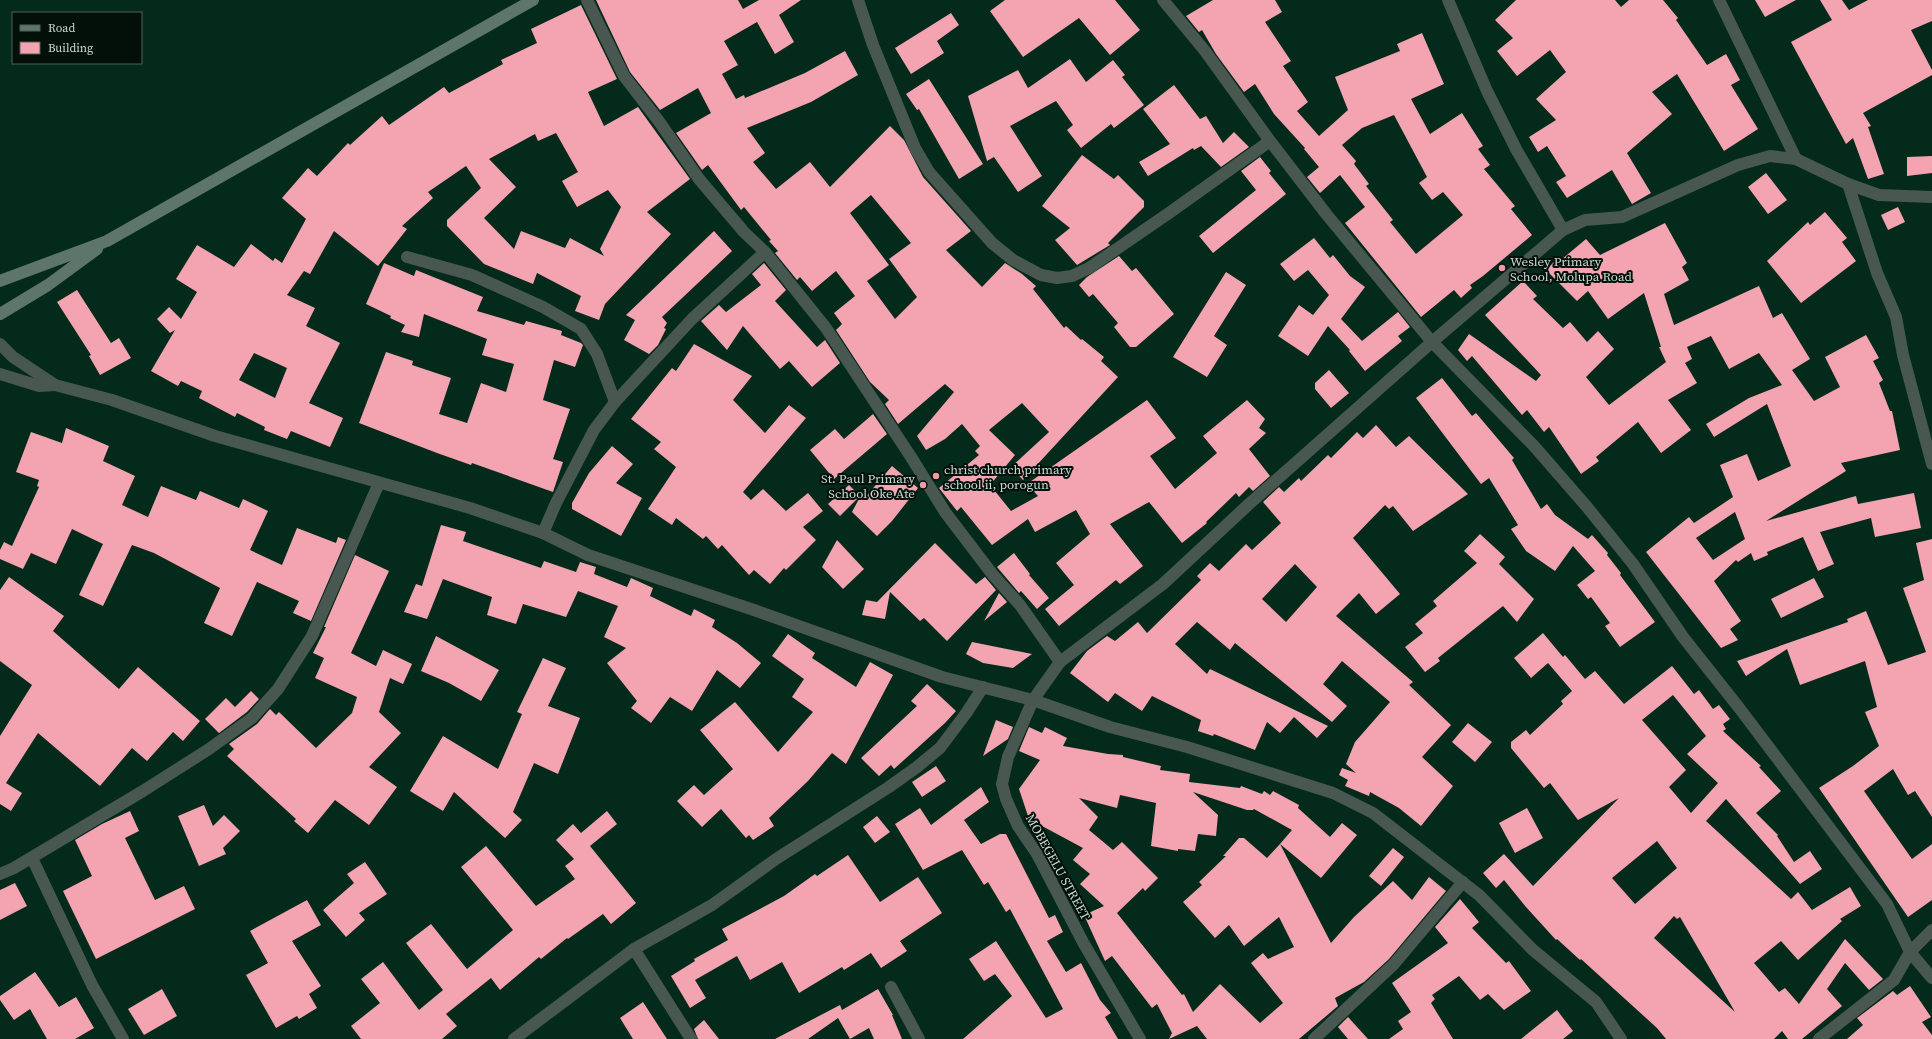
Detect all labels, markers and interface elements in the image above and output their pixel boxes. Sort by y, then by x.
legend [12,12,142,64]
text: Road [48,20,75,36]
text: Building [48,40,93,56]
place label: Wesley Primary School, Molupa Road [1510,253,1633,285]
marker: Wesley Primary School, Molupa Road [1497,263,1507,273]
place label: christ church primary school ii, porogun [944,461,1072,493]
place label: St. Paul Primary School Oke Ate [821,470,915,502]
marker: christ church primary school ii, porogun [931,471,941,481]
marker: St. Paul Primary School Oke Ate [918,480,928,490]
street label: MOBEGELU STREET [1022,811,1094,923]

